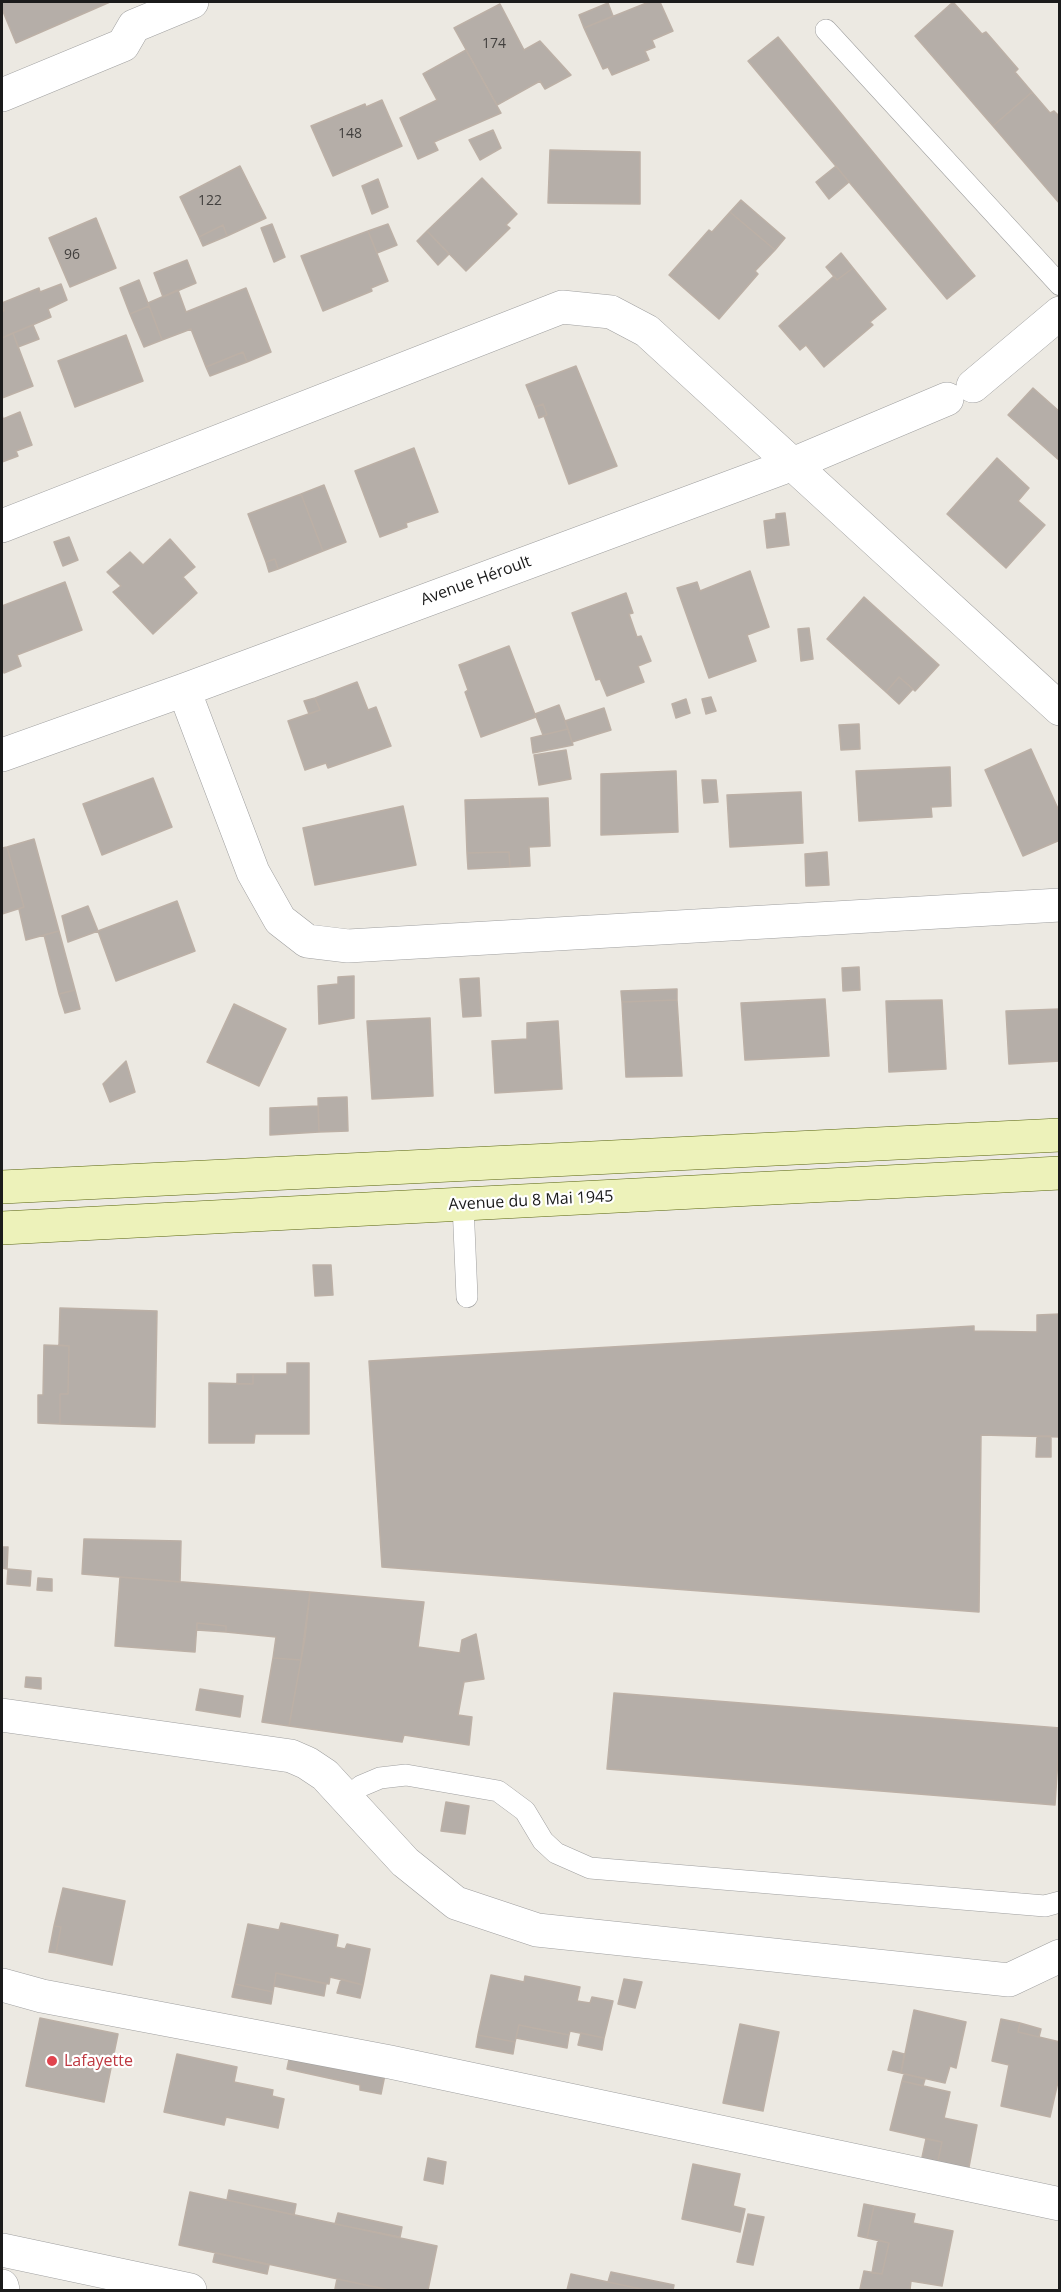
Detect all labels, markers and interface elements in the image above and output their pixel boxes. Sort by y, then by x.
house number: 174 [482,36,506,52]
house number: 148 [338,126,362,142]
house number: 122 [198,193,222,209]
house number: 96 [64,247,80,263]
street label: Avenue Héroult [418,552,534,610]
street label: Avenue du 8 Mai 1945 [448,1187,614,1215]
place label: Lafayette [64,2051,133,2071]
marker: Lafayette [45,2054,59,2068]

